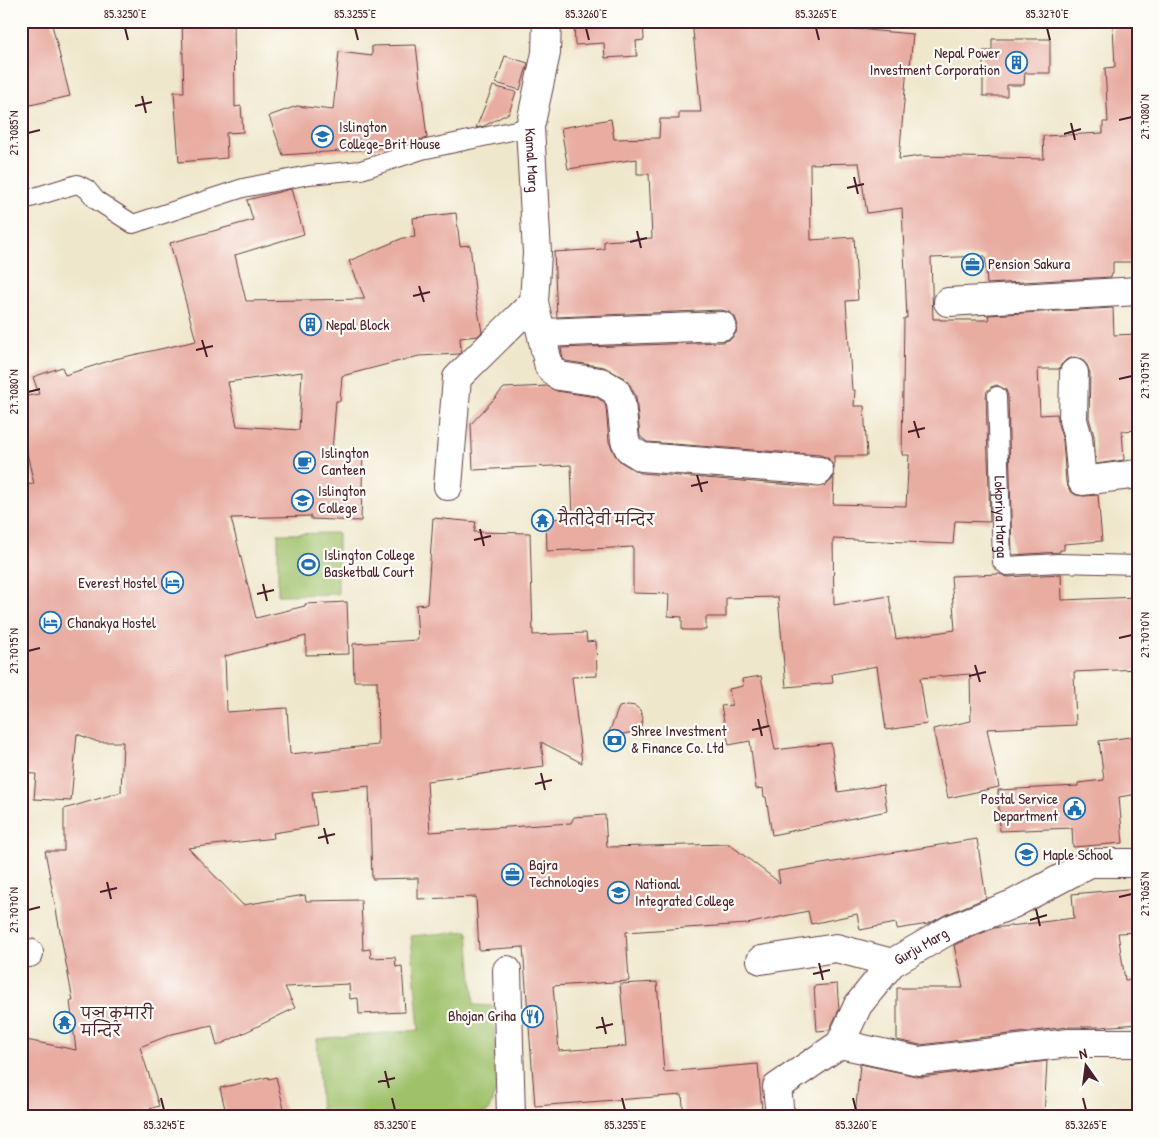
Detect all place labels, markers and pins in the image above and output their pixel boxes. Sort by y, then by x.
place label: Nepal Power Investment Corporation [870,42,1000,80]
building icon: Nepal Power Investment Corporation [1004,50,1028,74]
place label: Islington College-Brit House [339,116,441,154]
school or university icon: Islington College-Brit House [311,124,335,148]
office icon: Pension Sakura [960,252,984,276]
place label: Pension Sakura [988,253,1070,274]
building icon: Nepal Block [298,313,322,337]
place label: Nepal Block [326,314,389,335]
place label: Islington Canteen [321,442,369,480]
cafe icon: Islington Canteen [293,450,317,474]
place label: Islington College [318,480,366,518]
school or university icon: Islington College [290,488,314,512]
place label: मैतीदेवी मन्दिर [557,505,655,530]
temple icon: मैतीदेवी मन्दिर [530,508,554,532]
place label: Islington College Basketball Court [324,544,415,582]
sports icon: Islington College Basketball Court [296,552,320,576]
hotel icon: Everest Hostel [161,571,185,595]
place label: Everest Hostel [78,572,157,593]
hotel icon: Chanakya Hostel [39,611,63,635]
place label: Chanakya Hostel [67,612,156,633]
place label: Shree Investment & Finance Co. Ltd [631,720,728,758]
bank icon: Shree Investment & Finance Co. Ltd [603,728,627,752]
place label: Postal Service Department [981,788,1059,826]
public building icon: Postal Service Department [1062,796,1086,820]
school or university icon: Maple School [1015,843,1039,867]
place label: Maple School [1043,844,1113,865]
place label: Bajra Technologies [529,854,599,892]
office icon: Bajra Technologies [501,862,525,886]
place label: National Integrated College [635,873,735,911]
school or university icon: National Integrated College [607,881,631,905]
place label: पञ्च कुमारी मन्दिर [80,1002,154,1041]
restaurant icon: Bhojan Griha [520,1004,544,1028]
place label: Bhojan Griha [448,1005,516,1026]
temple icon: पञ्च कुमारी मन्दिर [53,1011,77,1035]

